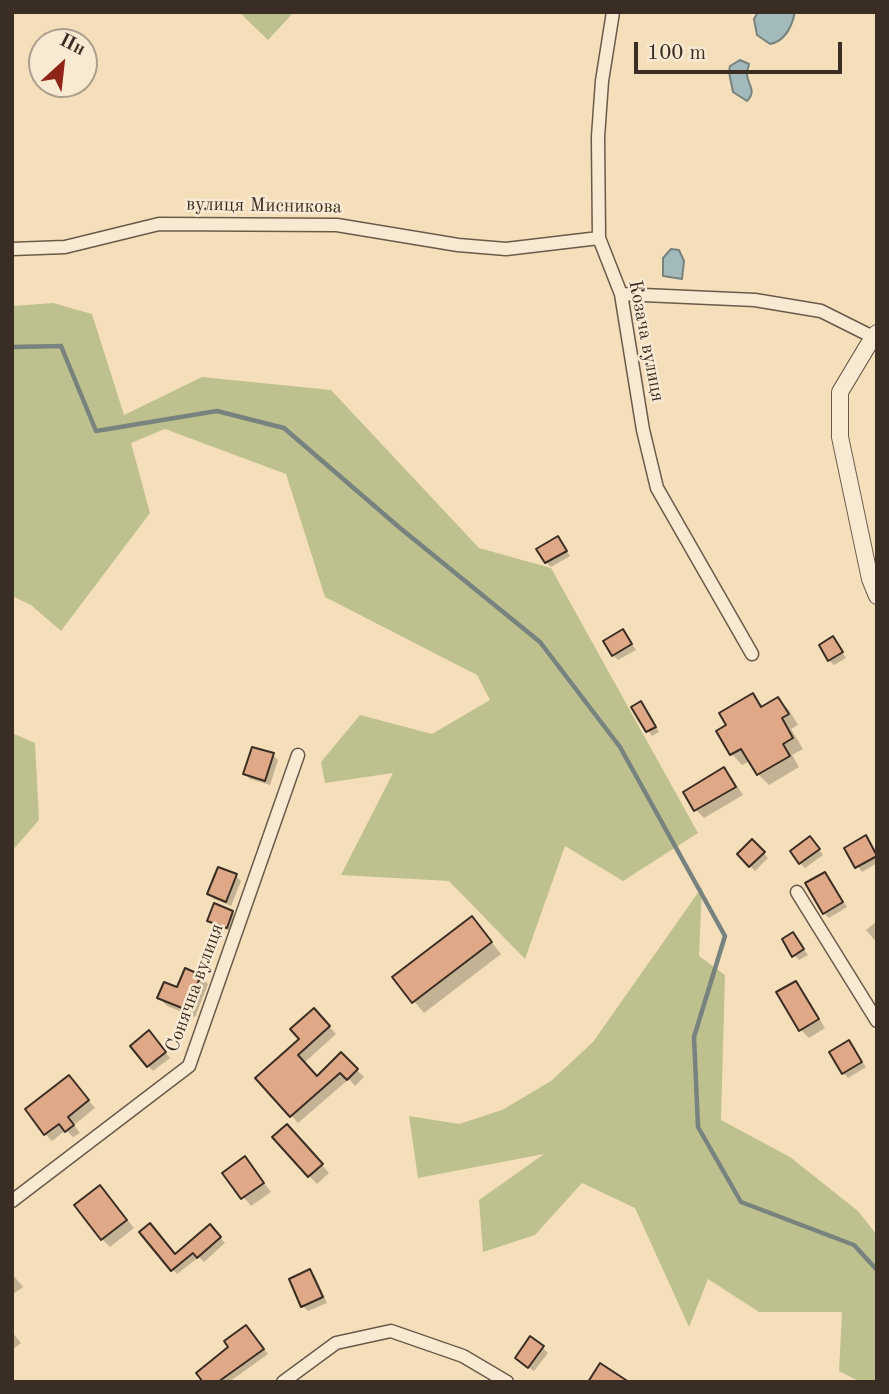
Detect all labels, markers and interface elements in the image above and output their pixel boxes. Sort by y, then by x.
north arrow [28,28,98,98]
scale bar [637,28,845,72]
text: Пн [56,31,88,60]
text: 100 m [647,43,706,64]
street label: вулиця Мисникова [186,193,342,219]
street label: Козача вулиця [623,278,669,404]
street label: Сонячна вулиця [161,921,229,1055]

